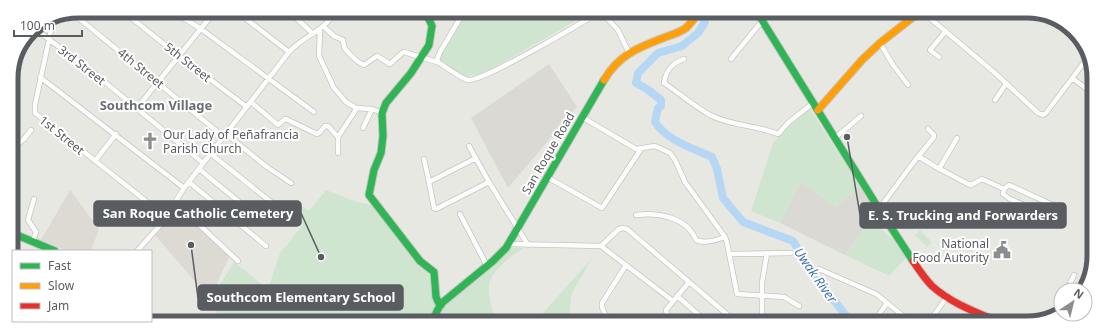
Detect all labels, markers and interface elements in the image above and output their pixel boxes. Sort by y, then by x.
scale bar [14,12,82,38]
text: 100 m [20,17,55,34]
street label: 5th Street [161,38,216,86]
street label: 3rd Street [55,41,110,89]
street label: 4th Street [114,44,168,92]
district label: Southcom Village [100,96,213,114]
street label: San Roque Road [518,109,578,197]
street label: 1st Street [36,112,89,159]
place label: Our Lady of Peñafrancia Parish Church [163,126,299,157]
church icon: Our Lady of Peñafrancia Parish Church [140,131,160,151]
callout: San Roque Catholic Cemetery [94,201,301,226]
callout: E. S. Trucking and Forwarders [860,203,1066,228]
text: San Roque Catholic Cemetery [103,204,294,222]
text: E. S. Trucking and Forwarders [868,206,1058,224]
place label: National Food Autority [913,235,990,266]
public building icon: National Food Autority [992,240,1012,260]
water label: Uwak River [790,244,842,307]
legend [12,250,152,322]
text: Fast [48,257,72,274]
text: Slow [48,277,75,294]
north arrow [1053,282,1093,322]
callout: Southcom Elementary School [198,285,403,310]
text: N [1071,285,1087,302]
text: Southcom Elementary School [206,288,396,306]
text: Jam [47,297,69,314]

